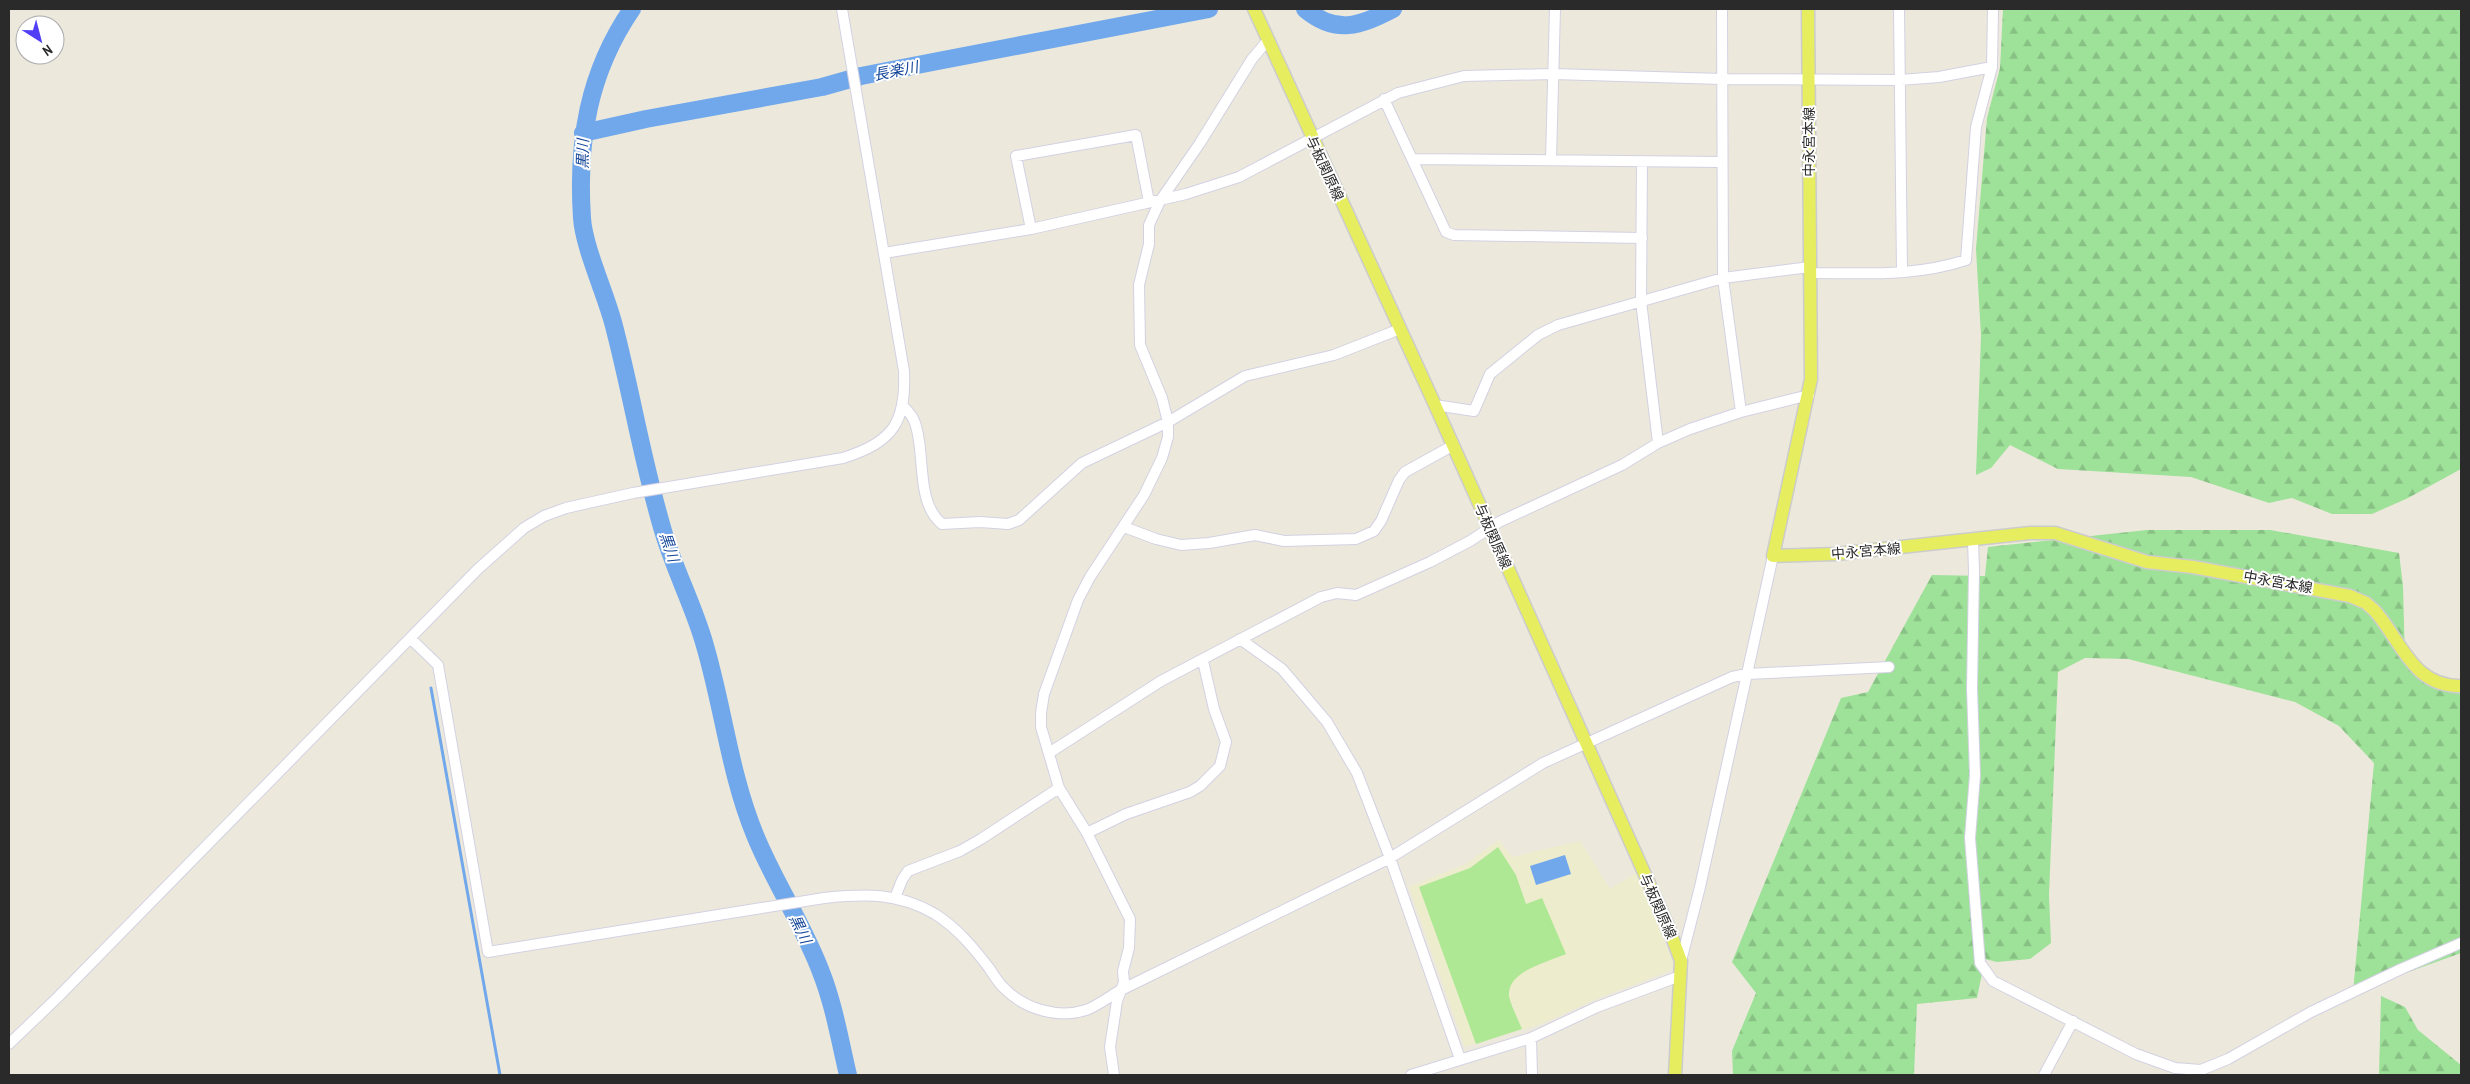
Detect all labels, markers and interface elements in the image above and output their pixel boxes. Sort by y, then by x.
north arrow [15,15,65,65]
text: N [39,41,56,60]
water label: 長楽川 [872,56,922,85]
street label: 中永宮本線 [1800,107,1818,177]
street label: 与板関原線 [1302,132,1348,204]
water label: 黒川 [572,137,593,169]
street label: 与板関原線 [1471,500,1515,572]
water label: 黒川 [655,529,685,566]
street label: 中永宮本線 [1830,539,1902,563]
street label: 中永宮本線 [2242,567,2314,597]
street label: 与板関原線 [1636,870,1680,942]
water label: 黒川 [784,911,817,949]

